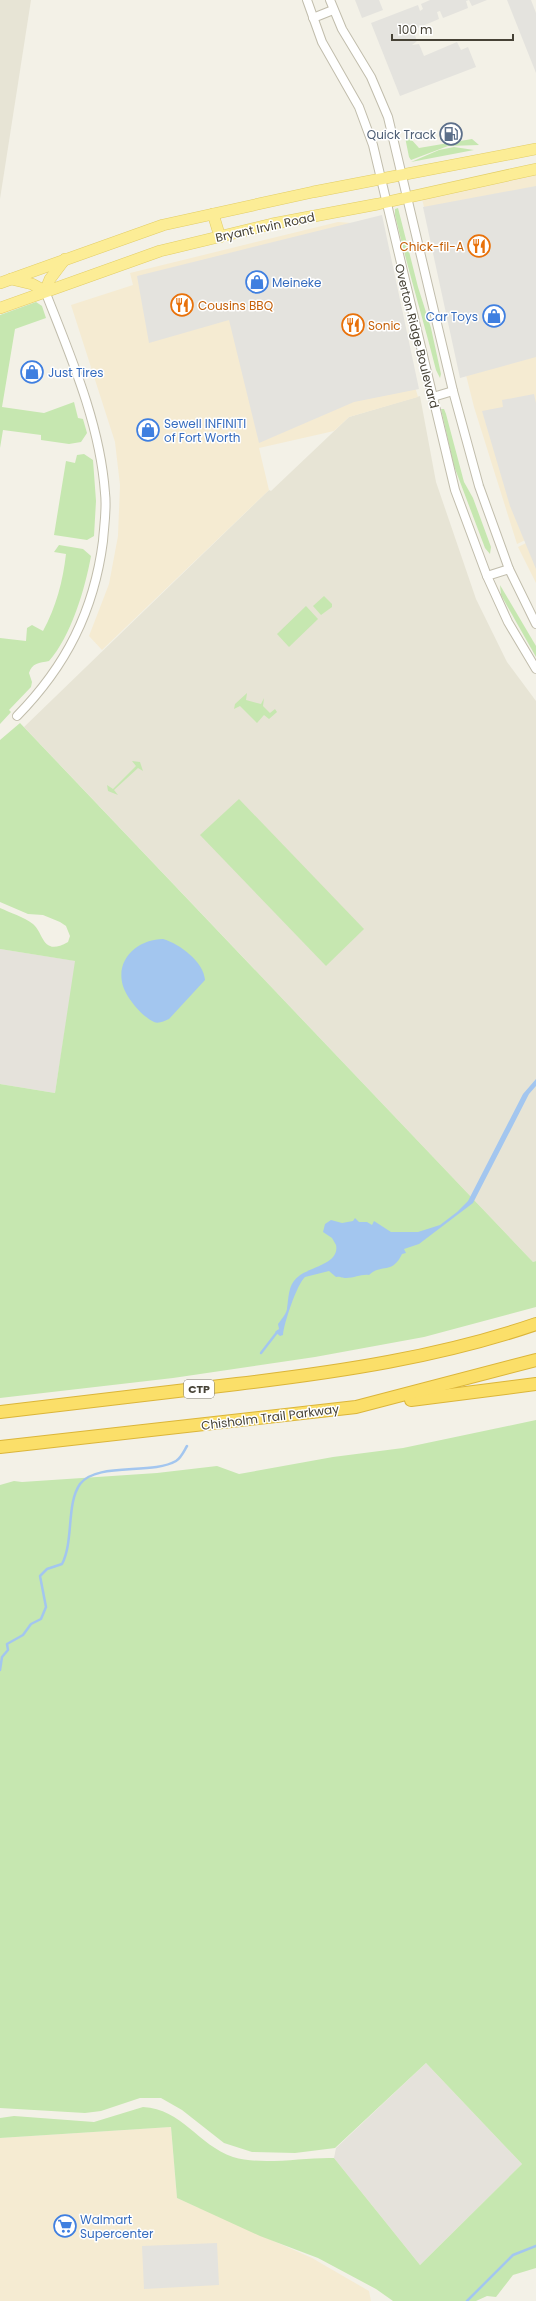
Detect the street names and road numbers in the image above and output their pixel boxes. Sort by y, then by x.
street label: Bryant Irvin Road [214,208,316,246]
street label: Overton Ridge Boulevard [391,262,443,410]
road number: CTP [184,1380,214,1398]
street label: Chisholm Trail Parkway [200,1400,340,1434]

